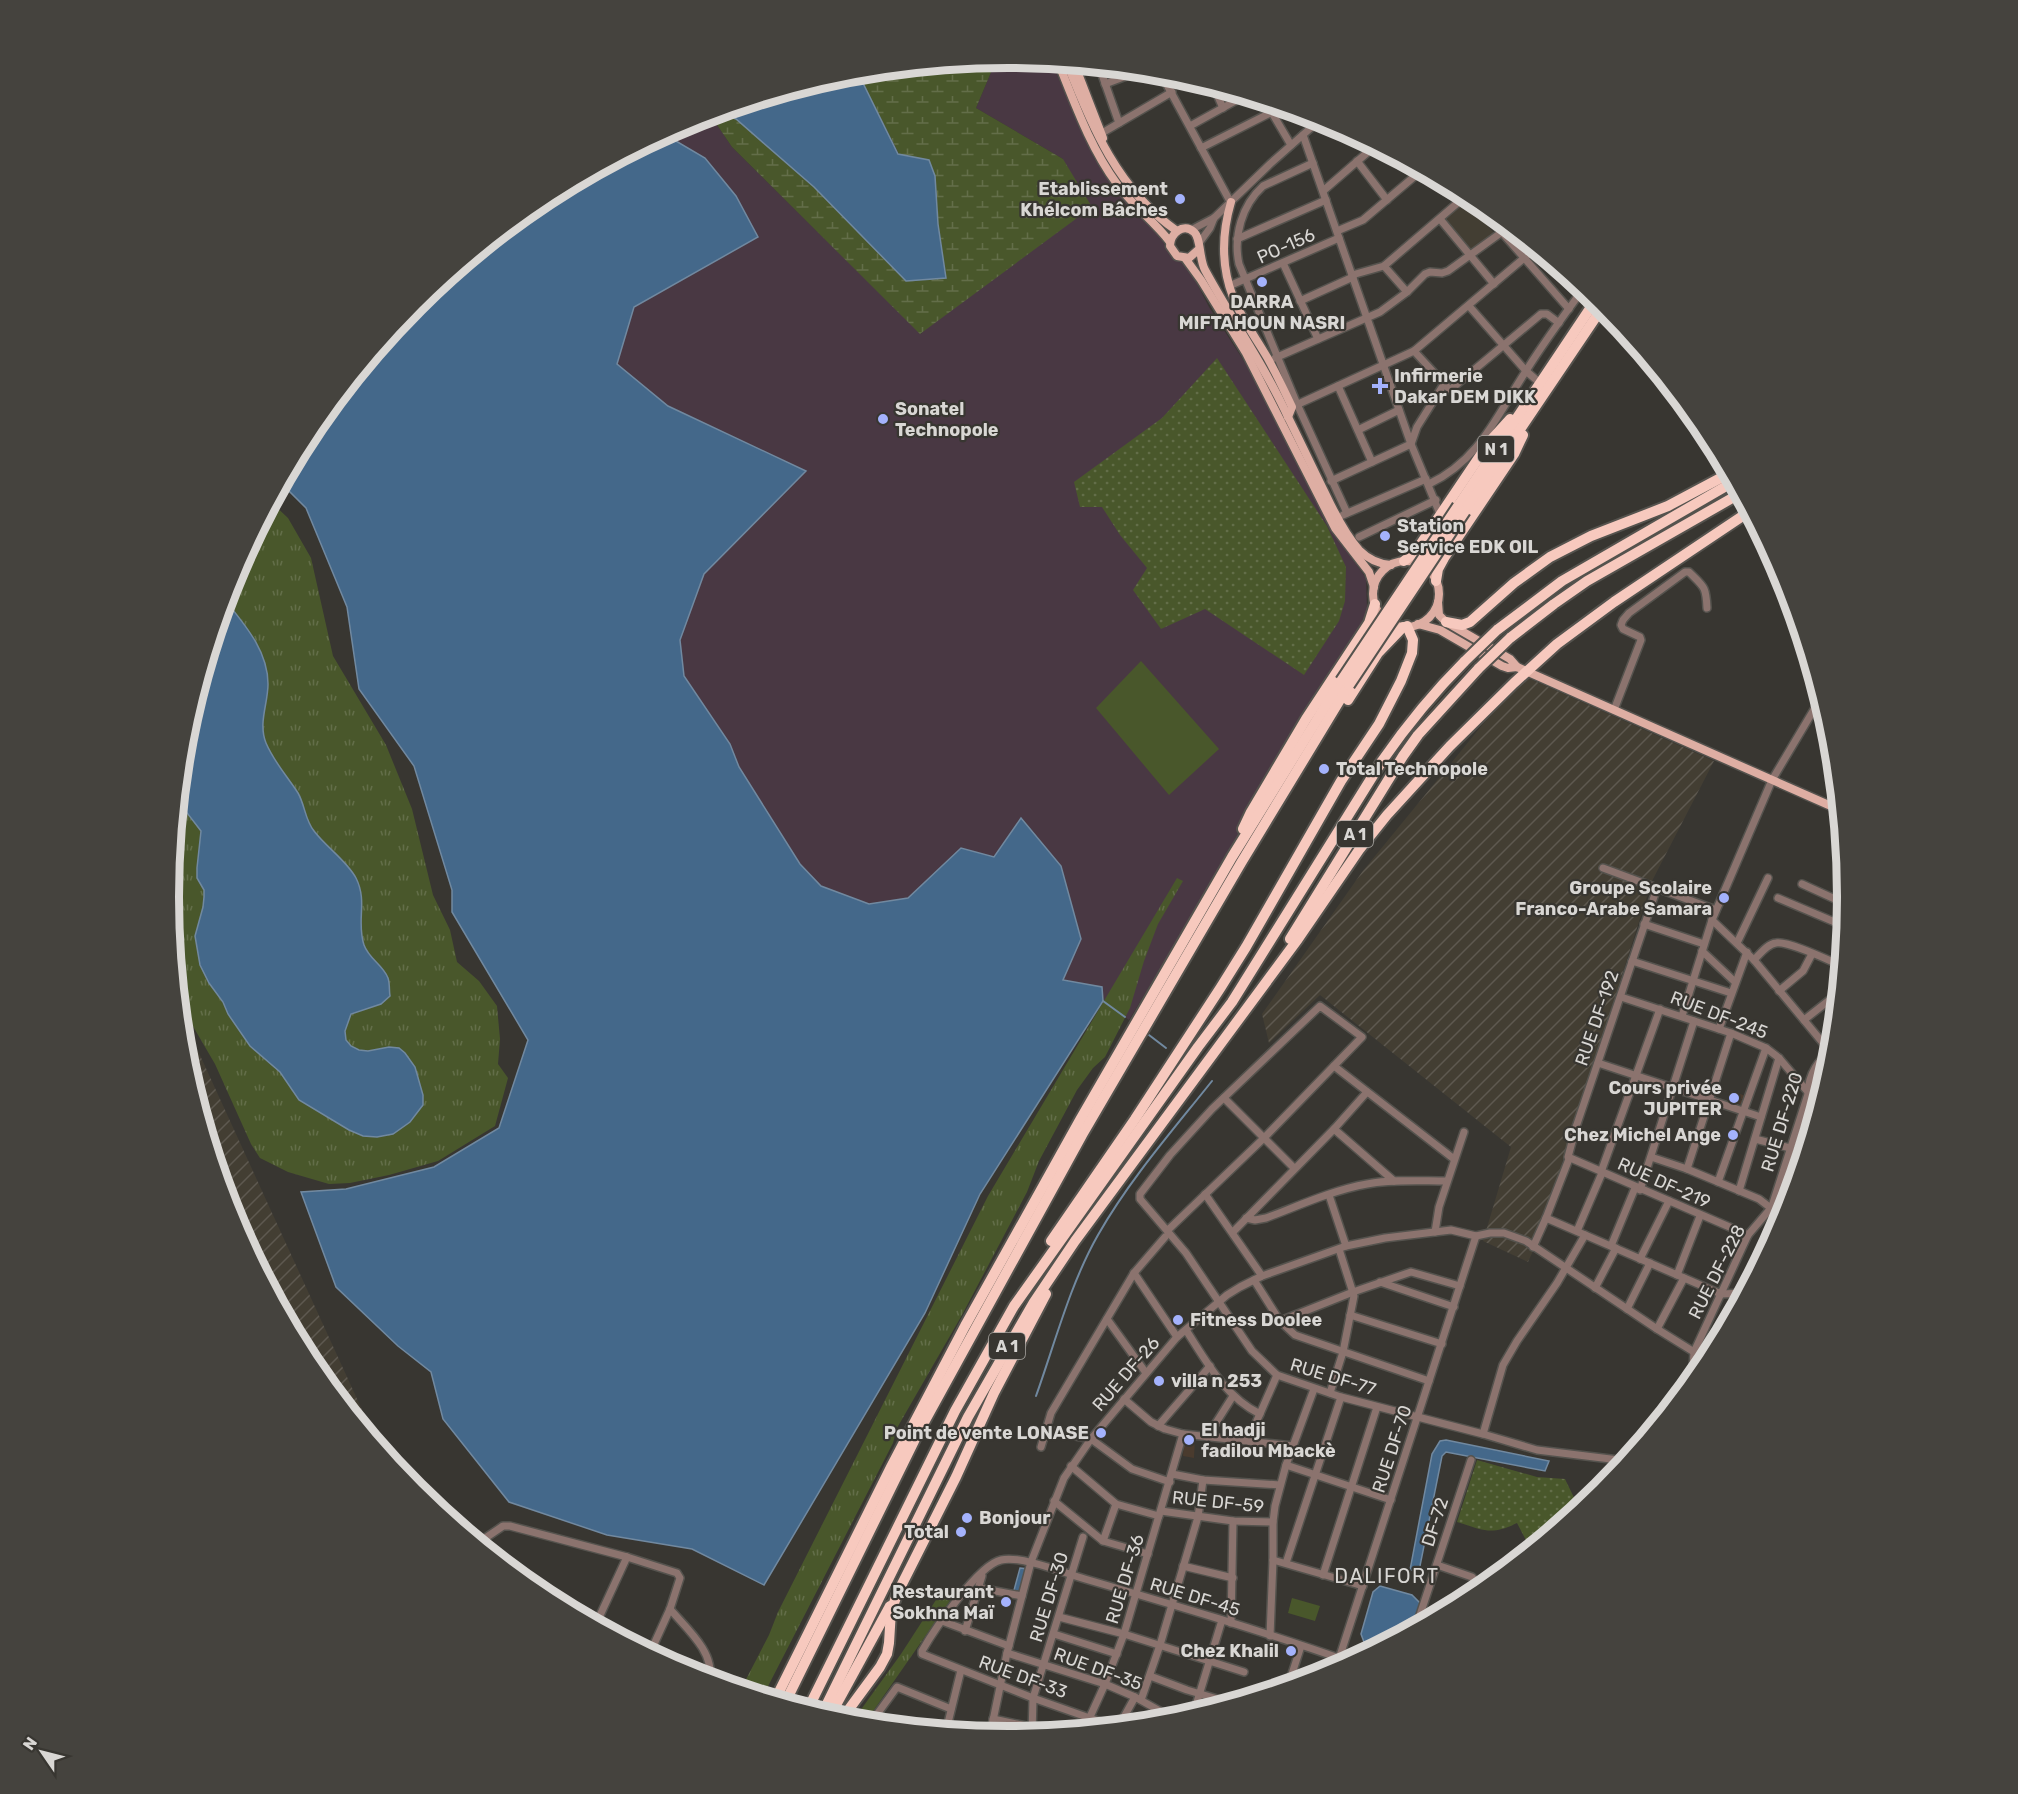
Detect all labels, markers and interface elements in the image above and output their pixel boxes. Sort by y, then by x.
place label: Etablissement Khélcom Bâches [1020,178,1168,221]
marker: Etablissement Khélcom Bâches [1173,192,1187,206]
street label: PO-156 [1254,223,1318,268]
marker: DARRA MIFTAHOUN NASRI [1255,275,1269,289]
place label: DARRA MIFTAHOUN NASRI [1179,291,1345,334]
place label: Infirmerie Dakar DEM DIKK [1394,365,1536,408]
marker: Infirmerie Dakar DEM DIKK [1371,377,1389,395]
place label: Sonatel Technopole [895,398,999,441]
marker: Sonatel Technopole [876,412,890,426]
road number: N 1 [1478,436,1514,462]
place label: Station Service EDK OIL [1397,515,1539,558]
marker: Station Service EDK OIL [1378,529,1392,543]
place label: Total Technopole [1336,758,1488,780]
marker: Total Technopole [1317,762,1331,776]
road number: A 1 [1337,821,1373,847]
place label: Groupe Scolaire Franco-Arabe Samara [1515,877,1712,920]
marker: Groupe Scolaire Franco-Arabe Samara [1717,891,1731,905]
street label: RUE DF-192 [1570,967,1624,1069]
street label: RUE DF-245 [1667,986,1771,1044]
street label: RUE DF-220 [1756,1070,1808,1174]
place label: Cours privée JUPITER [1608,1077,1722,1120]
marker: Cours privée JUPITER [1727,1091,1741,1105]
place label: Chez Michel Ange [1564,1124,1721,1146]
marker: Chez Michel Ange [1726,1128,1740,1142]
street label: RUE DF-219 [1614,1153,1714,1213]
street label: RUE DF-228 [1684,1221,1750,1323]
place label: Fitness Doolee [1190,1309,1322,1331]
marker: Fitness Doolee [1171,1313,1185,1327]
street label: RUE DF-26 [1088,1332,1165,1416]
road number: A 1 [989,1333,1025,1359]
street label: RUE DF-77 [1287,1354,1379,1400]
place label: villa n 253 [1171,1370,1262,1392]
marker: villa n 253 [1152,1374,1166,1388]
street label: RUE DF-70 [1368,1402,1416,1496]
place label: El hadji fadilou Mbackè [1201,1419,1336,1462]
place label: Point de vente LONASE [884,1422,1089,1444]
marker: Point de vente LONASE [1094,1426,1108,1440]
marker: El hadji fadilou Mbackè [1182,1433,1196,1447]
street label: RUE DF-59 [1171,1486,1265,1518]
street label: DF-72 [1417,1495,1453,1549]
place label: Bonjour [979,1507,1050,1529]
marker: Bonjour [960,1511,974,1525]
place label: Total [904,1521,949,1543]
marker: Total [954,1525,968,1539]
street label: RUE DF-36 [1101,1531,1149,1626]
street label: RUE DF-30 [1025,1549,1073,1645]
district label: DALIFORT [1334,1564,1440,1588]
street label: RUE DF-45 [1147,1573,1243,1621]
place label: Restaurant Sokhna Maï [892,1581,995,1624]
marker: Restaurant Sokhna Maï [999,1595,1013,1609]
place label: Chez Khalil [1181,1640,1279,1662]
street label: RUE DF-35 [1051,1643,1145,1695]
marker: Chez Khalil [1284,1644,1298,1658]
street label: RUE DF-33 [976,1651,1070,1703]
north arrow [12,1722,72,1782]
text: N [19,1734,41,1754]

